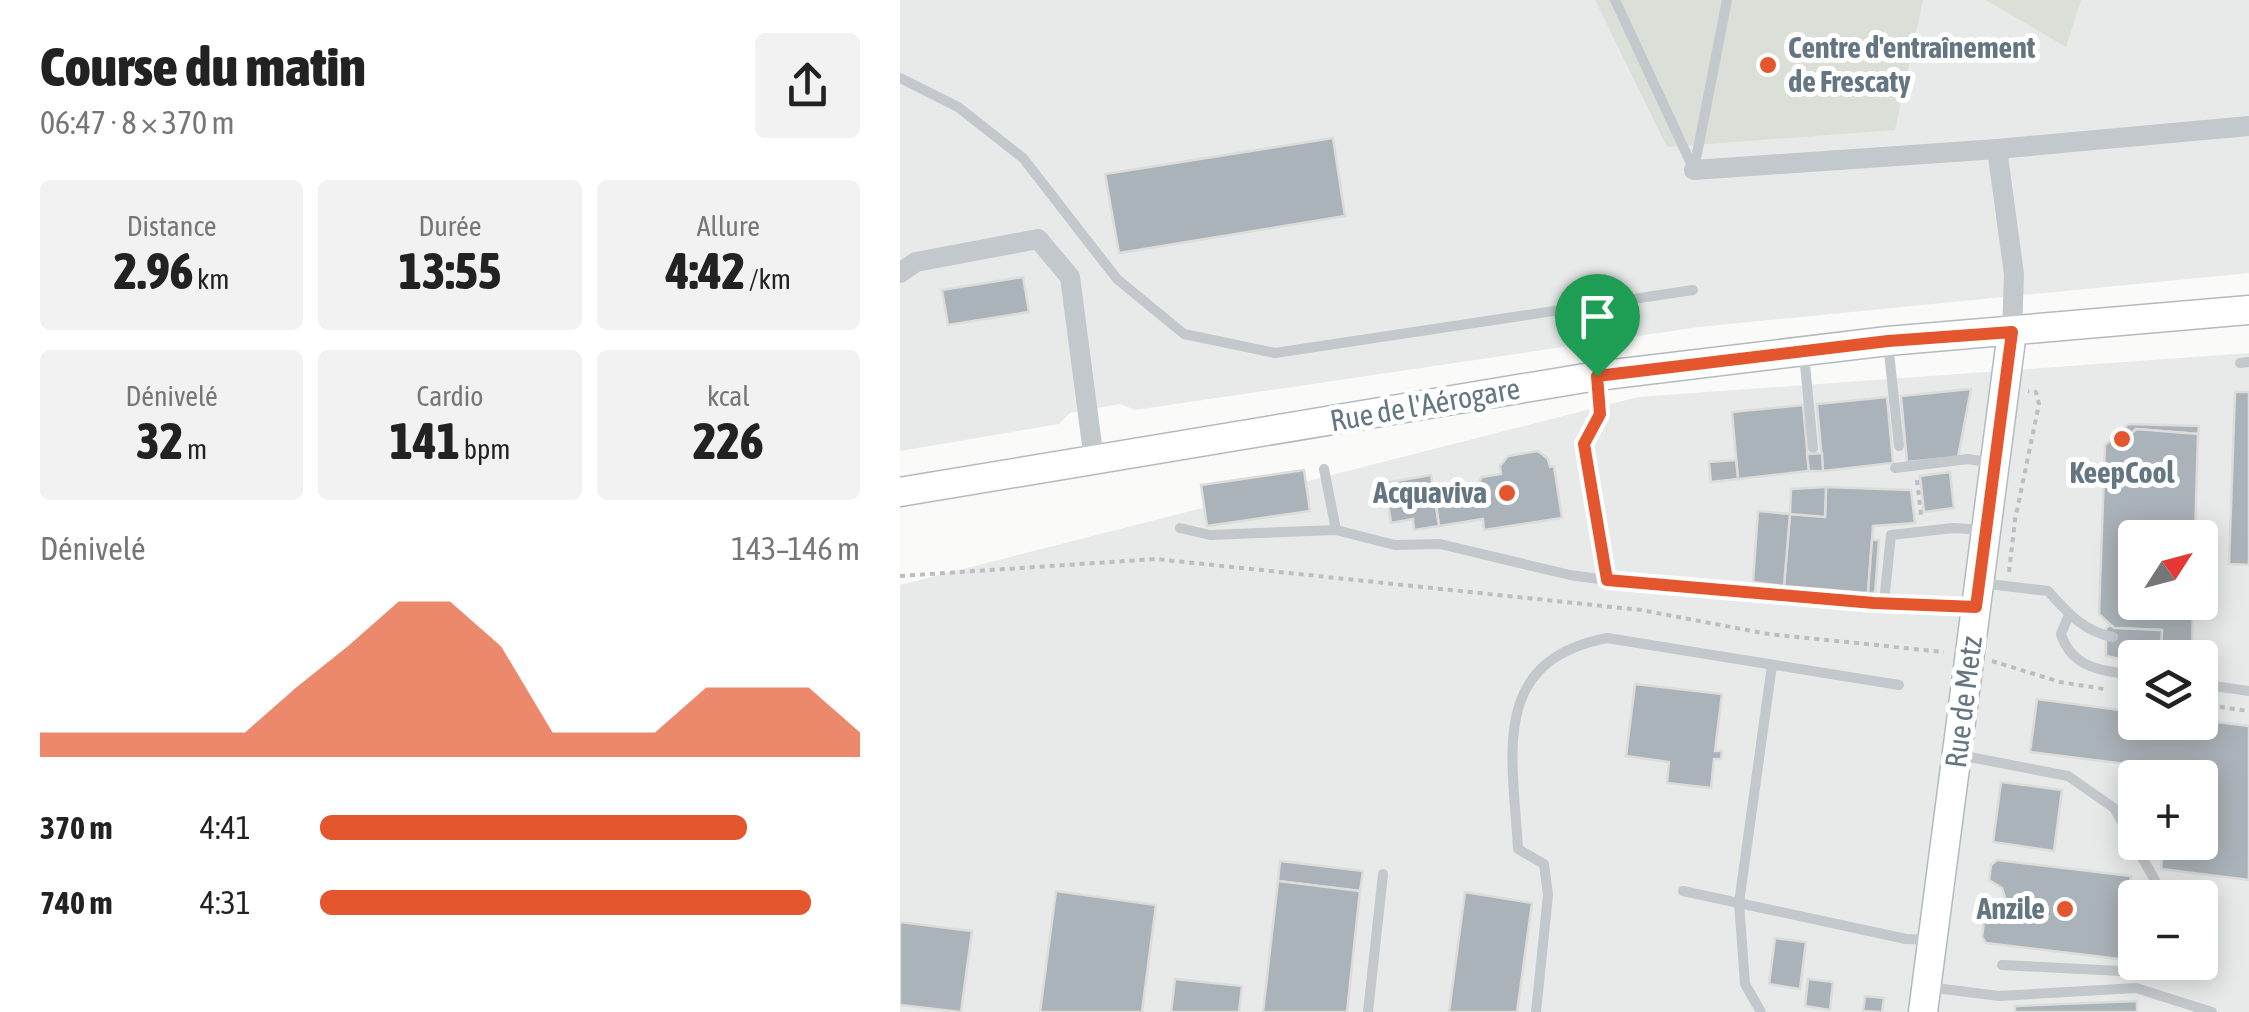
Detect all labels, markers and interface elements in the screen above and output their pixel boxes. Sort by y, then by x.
place label: Centre d'entraînement de Frescaty [1788,30,2036,98]
button: share [755,33,860,138]
text: Course du matin [40,35,366,98]
marker: Centre d'entraînement de Frescaty [1757,54,1779,76]
text: 06:47 · 8 × 370 m [40,104,234,141]
text: Distance [127,210,217,242]
text: Durée [419,210,481,242]
text: Allure [697,210,760,242]
text: 2.96 [114,242,193,300]
text: 13:55 [399,242,501,300]
text: 4:42 [666,242,745,300]
text: km [193,263,230,295]
text: /km [745,263,791,295]
pin [1555,274,1640,377]
icon: arrive [1570,289,1625,344]
street label: Rue de l'Aérogare [1327,371,1522,437]
text: Dénivelé [126,380,218,412]
text: Cardio [417,380,483,412]
text: kcal [707,380,750,412]
text: 32 [136,412,183,470]
text: 141 [389,412,460,470]
text: 226 [693,412,764,470]
marker: KeepCool [2111,428,2133,450]
text: m [183,433,207,465]
text: bpm [460,433,511,465]
place label: KeepCool [2069,455,2176,489]
place label: Acquaviva [1372,475,1487,509]
marker: Acquaviva [1496,482,1518,504]
north arrow [2118,520,2218,620]
map controls [2118,520,2218,980]
text: Dénivelé [40,530,145,567]
text: 143–146 m [731,530,860,567]
street label: Rue de Metz [1938,634,1988,770]
button: layers [2118,640,2218,740]
button: + [2118,760,2218,860]
text: 370 m [40,809,113,846]
text: 4:41 [200,809,251,846]
button: − [2118,880,2218,980]
text: 740 m [40,884,113,921]
text: 4:31 [200,884,251,921]
place label: Anzile [1976,891,2045,925]
marker: Anzile [2054,898,2076,920]

